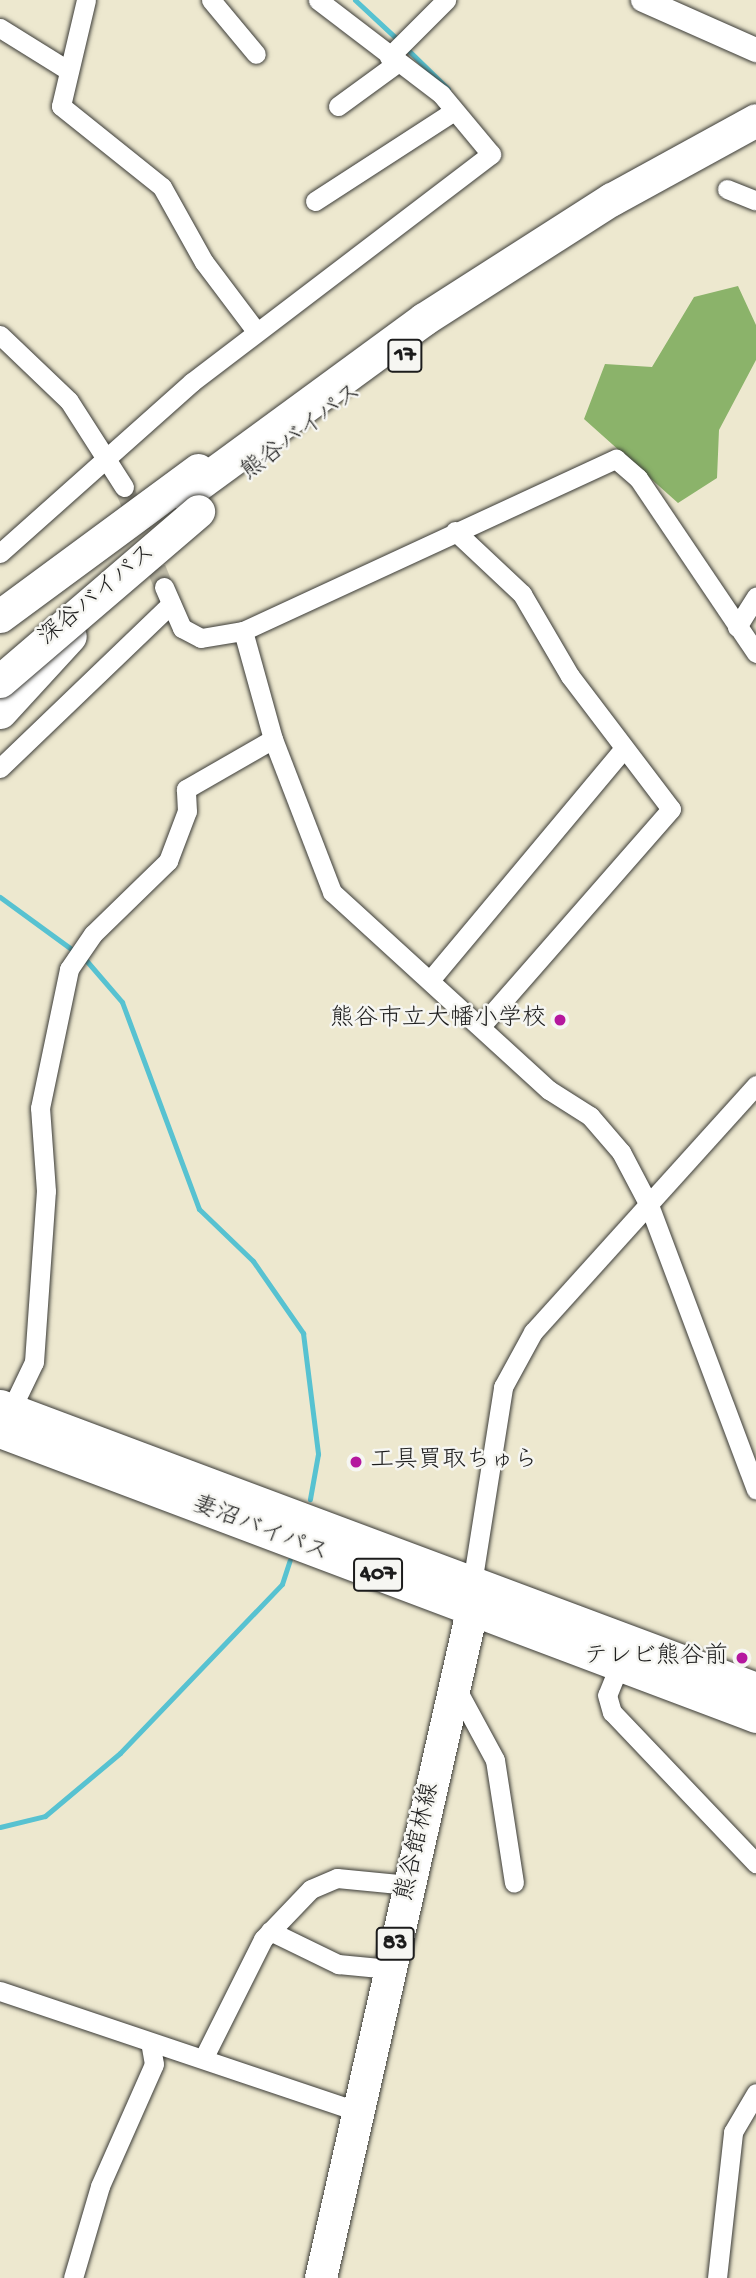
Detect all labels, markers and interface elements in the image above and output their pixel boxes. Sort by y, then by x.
road number: 17 [386,336,424,376]
street label: 熊谷バイパス [236,378,368,488]
street label: 深谷バイパス [34,539,162,653]
place label: 熊谷市立大幡小学校 [330,1006,546,1034]
marker: 熊谷市立大幡小学校 [552,1012,568,1028]
place label: 工具買取ちゅら [370,1448,538,1476]
marker: 工具買取ちゅら [348,1454,364,1470]
street label: 妻沼バイパス [188,1491,332,1569]
road number: 407 [352,1556,404,1594]
place label: テレビ熊谷前 [584,1644,728,1672]
marker: テレビ熊谷前 [734,1650,750,1666]
street label: 熊谷館林線 [391,1780,447,1904]
road number: 83 [374,1924,416,1964]

